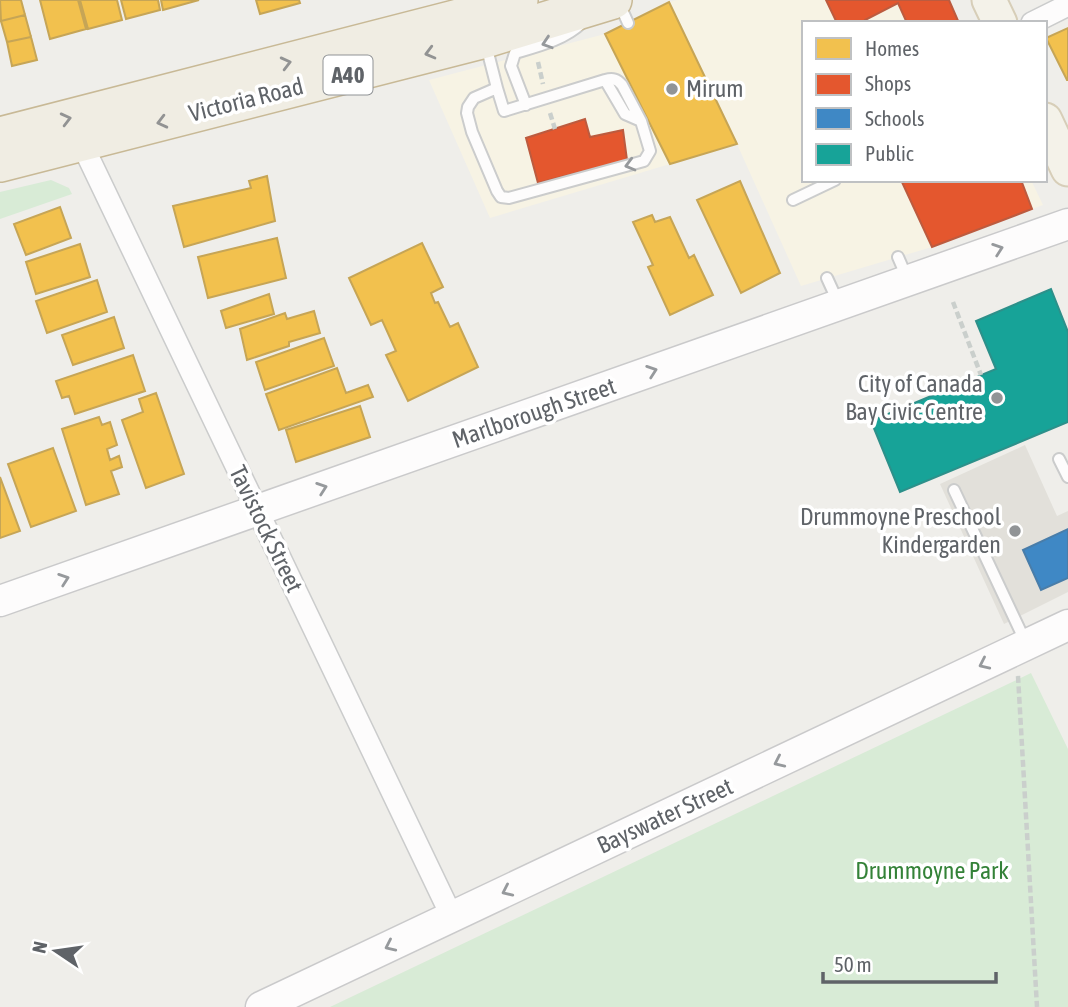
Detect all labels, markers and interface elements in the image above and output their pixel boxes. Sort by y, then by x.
legend [802,21,1047,182]
one-way arrow [541,35,553,49]
text: Homes [865,36,919,60]
one-way arrow [424,45,436,59]
road number: A40 [324,55,372,94]
one-way arrow [280,57,292,71]
text: Shops [865,71,911,95]
street label: Victoria Road [186,72,306,127]
place label: Mirum [686,75,744,102]
marker: Mirum [664,81,680,97]
text: Schools [865,106,925,130]
one-way arrow [60,113,72,127]
one-way arrow [156,114,168,128]
text: Public [865,141,914,165]
one-way arrow [624,157,636,171]
one-way arrow [992,243,1004,257]
one-way arrow [645,365,657,379]
place label: City of Canada Bay Civic Centre [845,370,983,425]
street label: Marlborough Street [449,372,619,453]
marker: City of Canada Bay Civic Centre [989,390,1005,406]
street label: Tavistock Street [224,461,309,596]
one-way arrow [315,482,328,496]
place label: Drummoyne Preschool Kindergarden [800,503,1002,558]
marker: Drummoyne Preschool Kindergarden [1007,523,1023,539]
one-way arrow [58,573,70,587]
one-way arrow [979,656,991,670]
one-way arrow [774,754,786,768]
street label: Bayswater Street [593,772,737,859]
park label: Drummoyne Park [855,857,1009,884]
one-way arrow [501,883,514,897]
north arrow [21,916,91,986]
one-way arrow [385,938,397,952]
text: N [27,939,51,955]
scale bar [823,940,996,984]
text: 50 m [834,952,872,976]

